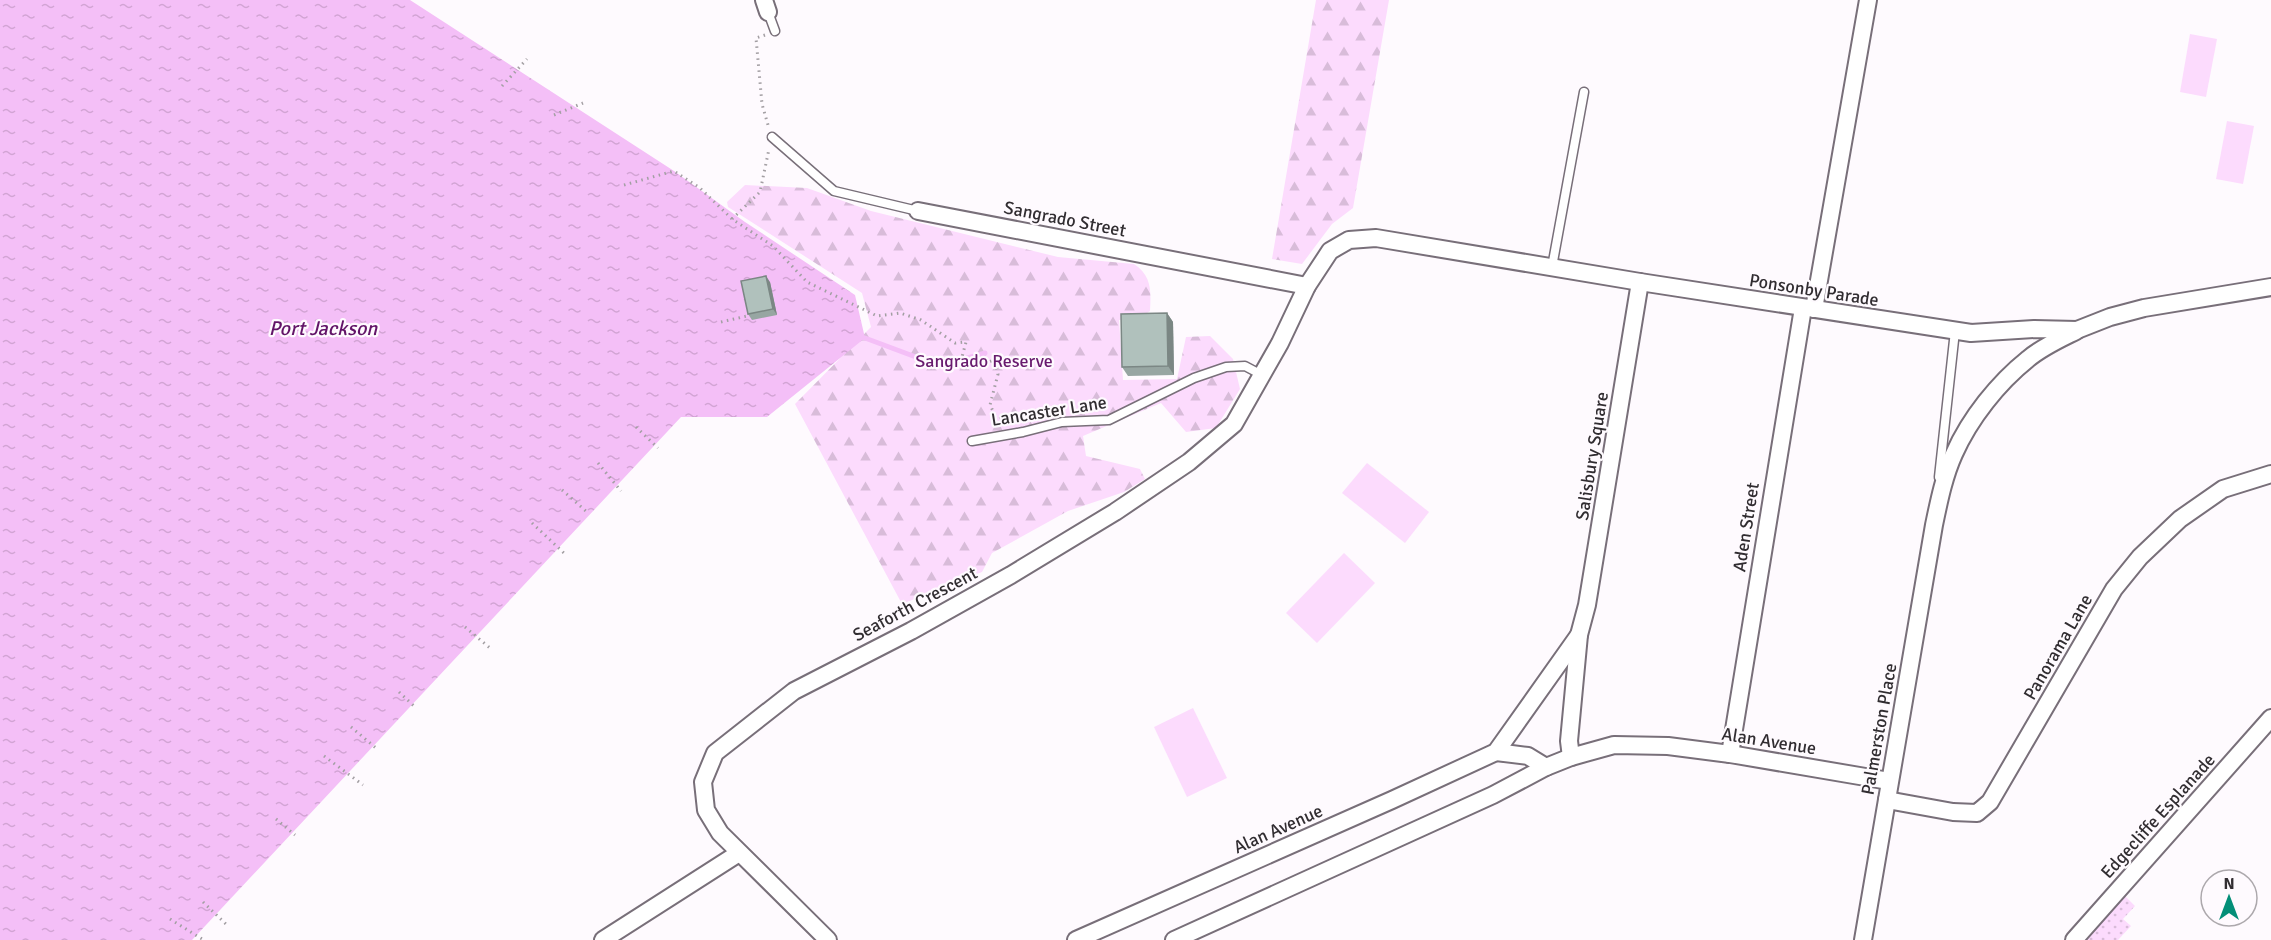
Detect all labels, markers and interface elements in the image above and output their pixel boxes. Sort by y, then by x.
street label: Sangrado Street [1002,196,1128,242]
street label: Ponsonby Parade [1748,269,1880,311]
water label: Port Jackson [269,316,378,341]
park label: Sangrado Reserve [915,350,1053,372]
street label: Salisbury Square [1571,390,1613,522]
street label: Lancaster Lane [990,391,1108,431]
street label: Aden Street [1728,481,1764,573]
street label: Seaforth Crescent [849,562,981,646]
street label: Panorama Lane [2019,590,2097,704]
street label: Palmerston Place [1857,661,1901,797]
street label: Alan Avenue [1720,723,1818,759]
street label: Edgecliffe Esplanade [2096,749,2220,883]
street label: Alan Avenue [1230,800,1326,858]
north arrow [2199,868,2259,928]
text: N [2223,874,2235,894]

